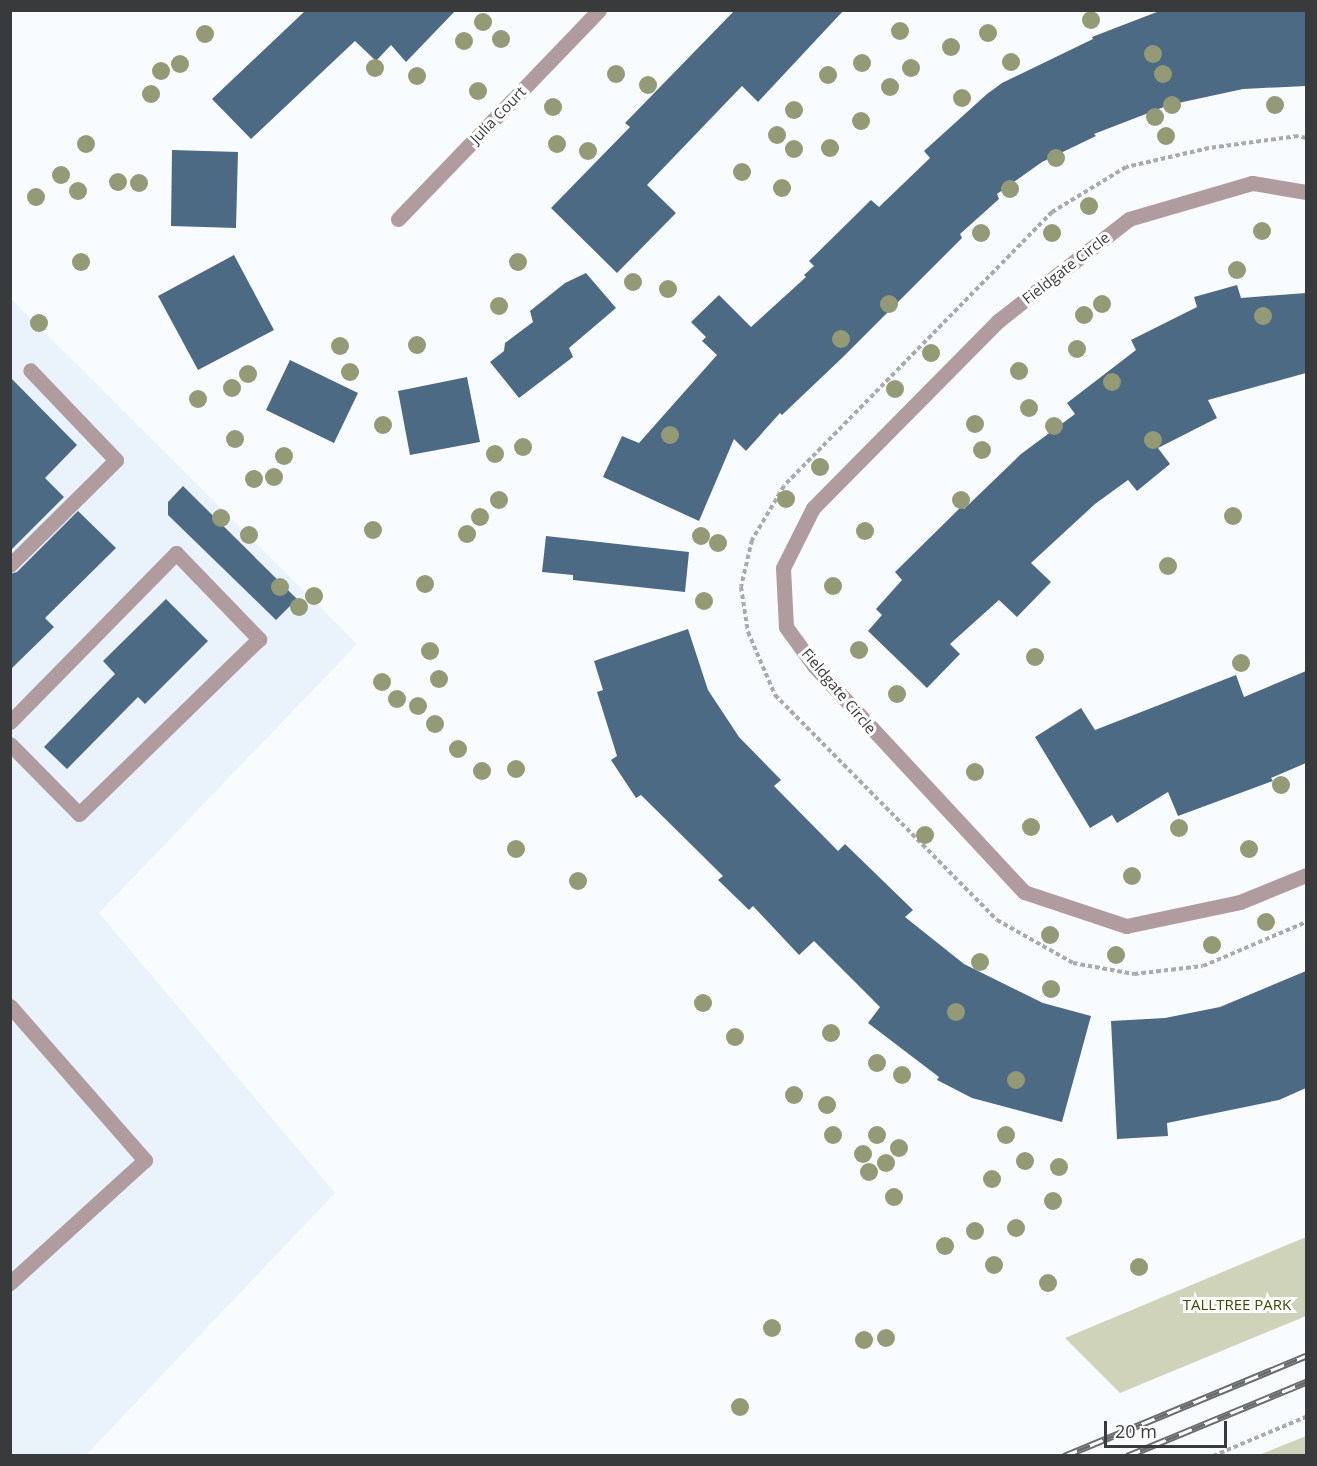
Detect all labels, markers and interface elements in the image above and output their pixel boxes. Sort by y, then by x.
street label: Julia Court [466,83,530,147]
street label: Fieldgate Circle [1019,228,1113,308]
street label: Fieldgate Circle [798,645,880,737]
park label: TALLTREE PARK [1183,1296,1291,1314]
scale bar [1107,1409,1230,1447]
text: 20 m [1115,1419,1157,1443]

